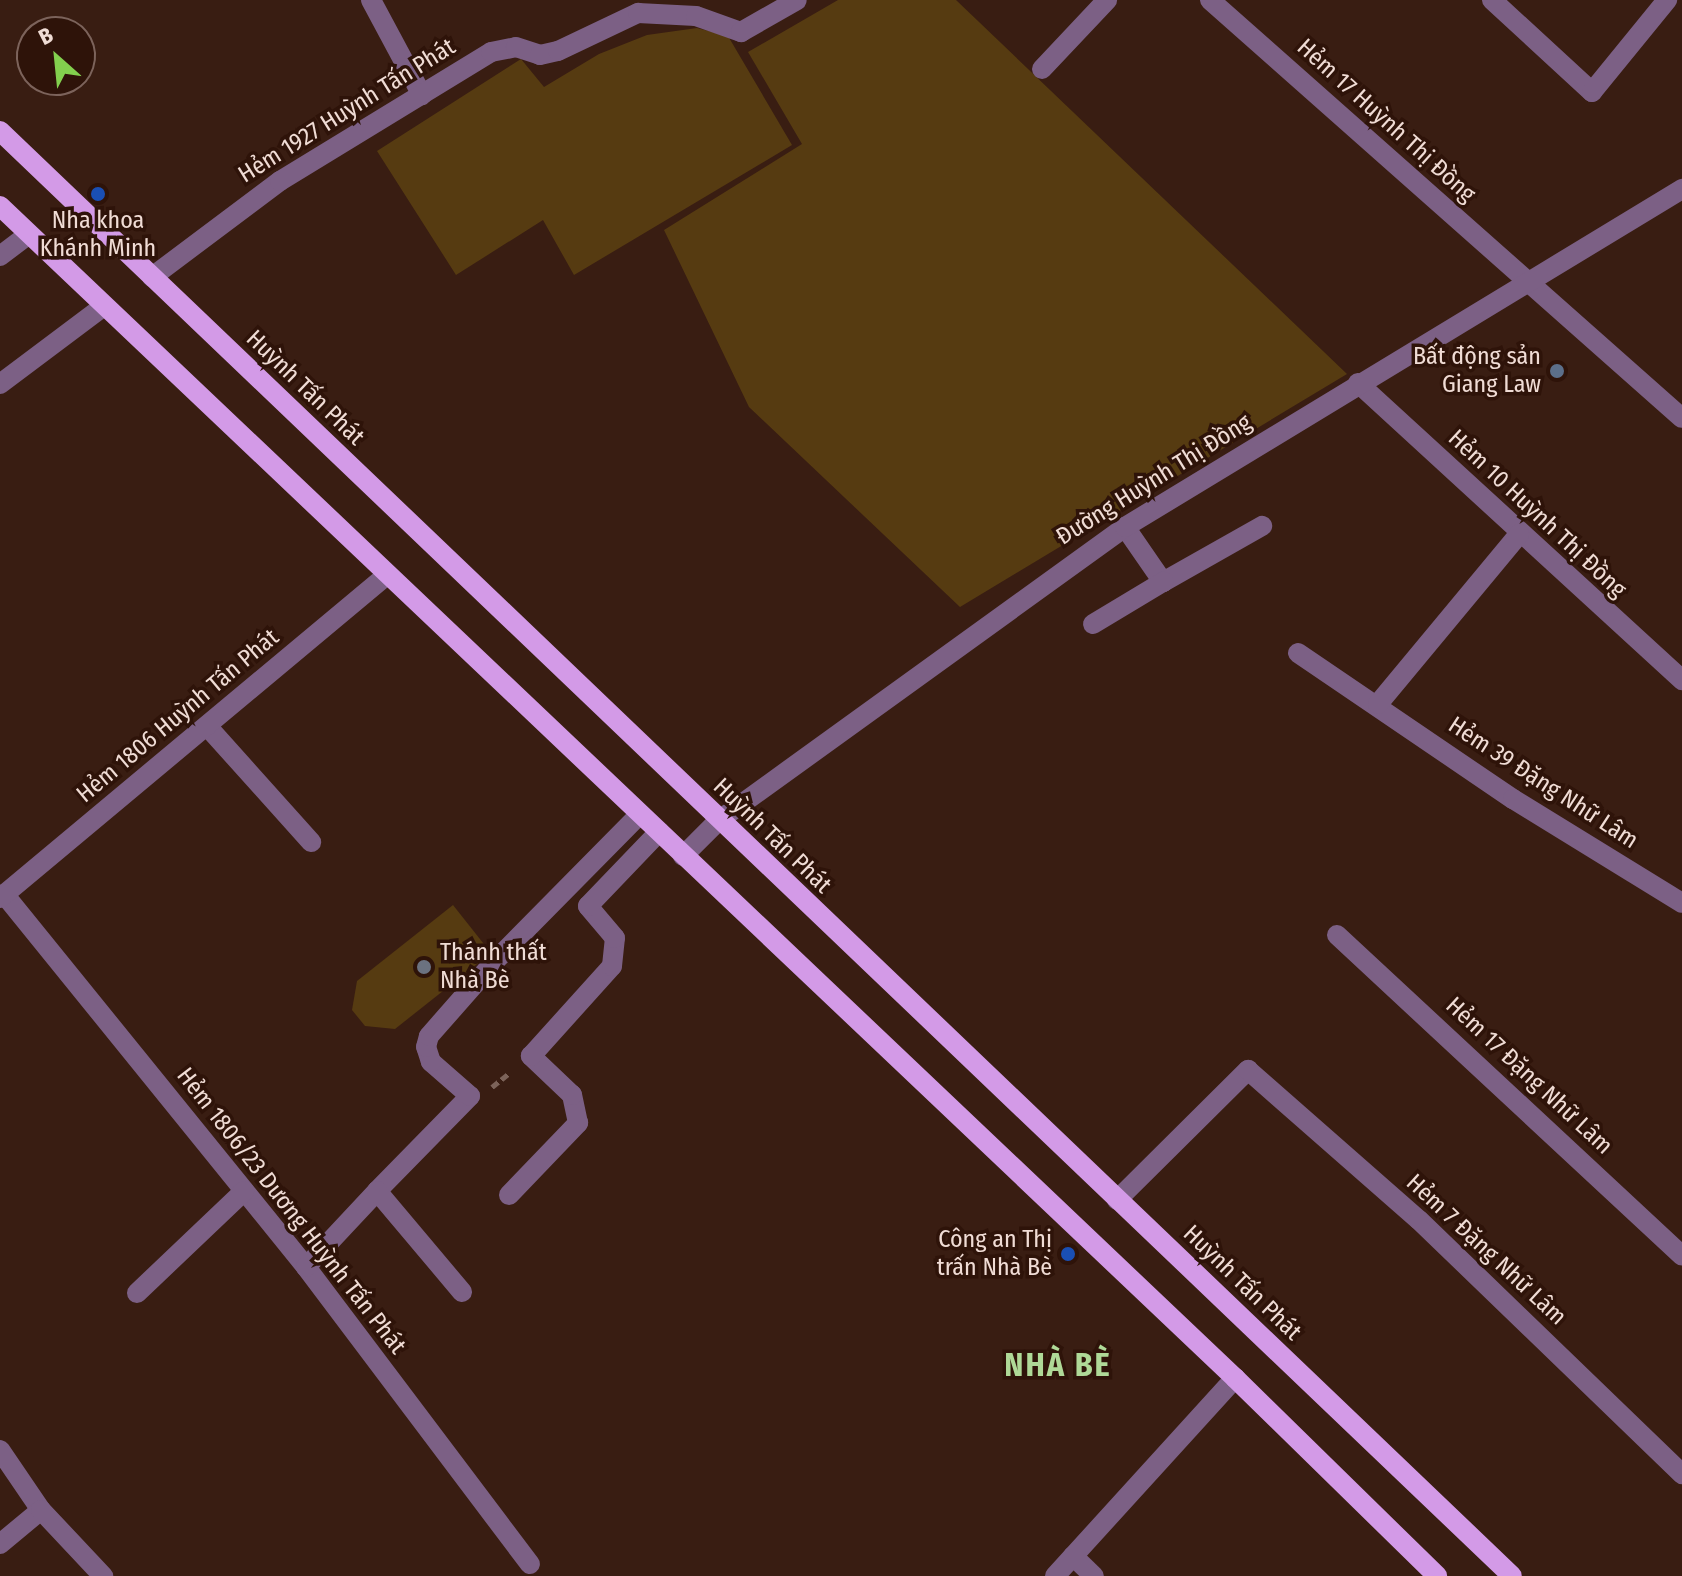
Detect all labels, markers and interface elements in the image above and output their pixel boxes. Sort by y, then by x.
north arrow [16,16,96,96]
text: B [34,21,57,51]
street label: Hẻm 1927 Huỳnh Tấn Phát [233,33,461,189]
street label: Hẻm 17 Huỳnh Thị Đồng [1291,33,1481,209]
marker: Nha khoa Khánh Minh [89,185,107,203]
place label: Nha khoa Khánh Minh [40,207,156,263]
street label: Huỳnh Tấn Phát [240,324,370,452]
place label: Bất động sản Giang Law [1413,343,1541,399]
marker: Bất động sản Giang Law [1548,362,1566,380]
street label: Đường Huỳnh Thị Đồng [1051,408,1257,552]
street label: Hẻm 10 Huỳnh Thị Đồng [1442,424,1632,604]
street label: Hẻm 1806 Huỳnh Tấn Phát [71,623,285,809]
street label: Hẻm 39 Đặng Nhữ Lâm [1443,711,1643,855]
street label: Huỳnh Tấn Phát [707,772,837,900]
place label: Thánh thất Nhà Bè [440,939,547,995]
marker: Thánh thất Nhà Bè [415,958,433,976]
street label: Hẻm 17 Đặng Nhữ Lâm [1440,991,1618,1161]
street label: Hẻm 1806/23 Dương Huỳnh Tấn Phát [170,1062,412,1360]
street label: Hẻm 7 Đặng Nhữ Lâm [1400,1169,1572,1331]
street label: Huỳnh Tấn Phát [1177,1219,1307,1347]
place label: Công an Thị trấn Nhà Bè [937,1226,1052,1282]
marker: Công an Thị trấn Nhà Bè [1059,1245,1077,1263]
district label: NHÀ BÈ [1004,1346,1112,1384]

